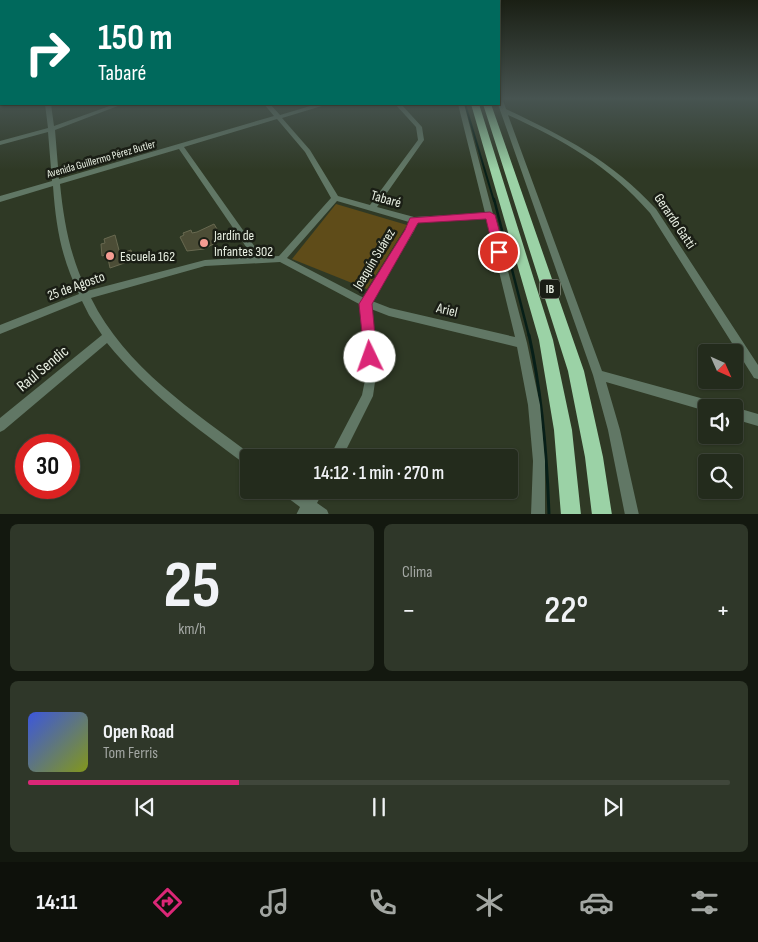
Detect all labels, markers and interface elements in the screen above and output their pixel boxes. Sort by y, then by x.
text: 150 m [98,17,172,60]
icon: right [15,20,80,85]
text: Tabaré [98,60,146,87]
street label: Avenida Guillermo Pérez Butler [44,137,157,181]
street label: Tabaré [369,187,403,211]
street label: Gerardo Gatti [650,190,700,252]
street label: Joaquín Suárez [349,225,399,293]
place label: Jardín de Infantes 302 [213,227,273,260]
pin [478,231,520,273]
marker: Jardín de Infantes 302 [198,237,210,249]
icon: arrive [485,238,513,266]
place label: Escuela 162 [120,248,175,265]
marker: Escuela 162 [104,250,116,262]
street label: 25 de Agosto [45,268,107,304]
road number: IB [540,280,560,298]
street label: Ariel [434,299,459,321]
position arrow [343,330,395,382]
street label: Raúl Sendic [13,342,73,396]
north arrow [698,344,742,389]
map controls [698,344,743,499]
button: sound [698,399,743,444]
speed limit sign: 30 [15,434,80,499]
button: search [698,454,743,499]
text: 14:12 · 1 min · 270 m [314,462,444,485]
text: 25 [163,548,221,626]
text: Clima [402,563,432,582]
text: 22° [544,588,588,633]
text: − [402,594,416,627]
text: + [716,594,730,627]
text: km/h [178,620,206,639]
text: Open Road [103,721,174,744]
text: Tom Ferris [103,744,158,763]
icon: previous [131,793,159,821]
icon: pause [365,793,393,821]
icon: next [599,793,627,821]
icon: directions [150,885,185,920]
icon: music [257,885,292,920]
icon: phone [365,885,400,920]
icon: climate [472,885,507,920]
icon: car [579,885,614,920]
icon: filters [687,885,722,920]
text: 14:11 [36,889,77,916]

